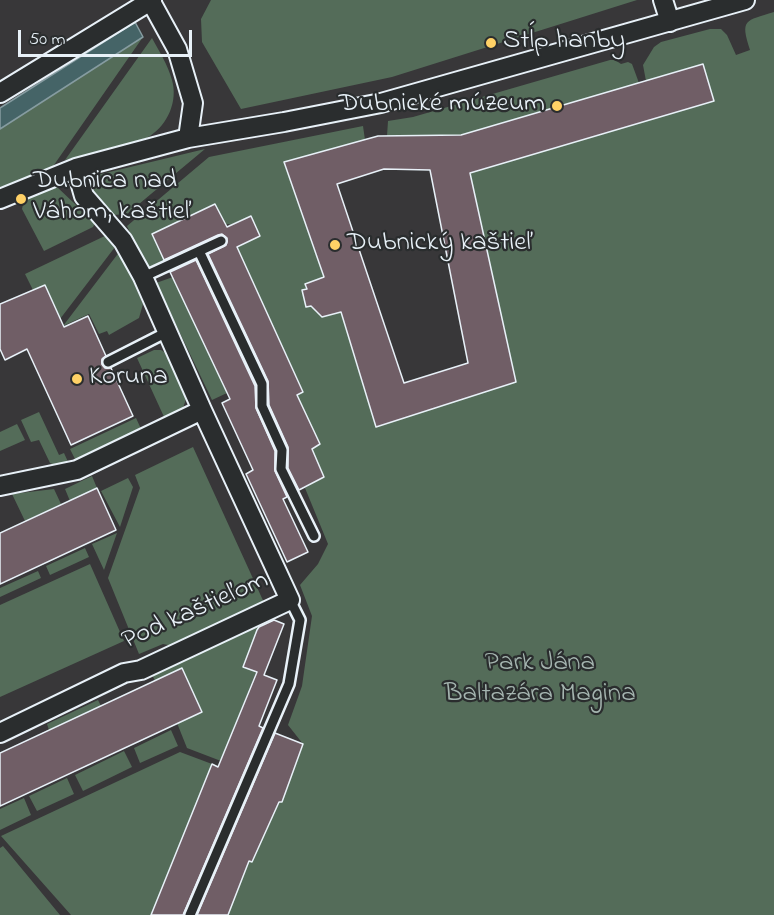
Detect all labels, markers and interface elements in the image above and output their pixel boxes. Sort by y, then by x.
scale bar [21,18,195,56]
text: 50 m [29,27,66,53]
place label: Stĺp hanby [503,27,625,59]
marker: Stĺp hanby [484,36,498,50]
place label: Dubnické múzeum [339,90,545,122]
marker: Dubnické múzeum [550,99,564,113]
place label: Dubnica nad Váhom, kaštieľ [33,167,190,230]
marker: Dubnica nad Váhom, kaštieľ [14,192,28,206]
place label: Dubnický kaštieľ [347,229,532,261]
marker: Dubnický kaštieľ [328,238,342,252]
place label: Koruna [89,363,168,395]
marker: Koruna [70,372,84,386]
street label: Pod kaštieľom [118,565,274,659]
park label: Park Jána Baltazára Magina [444,649,636,712]

